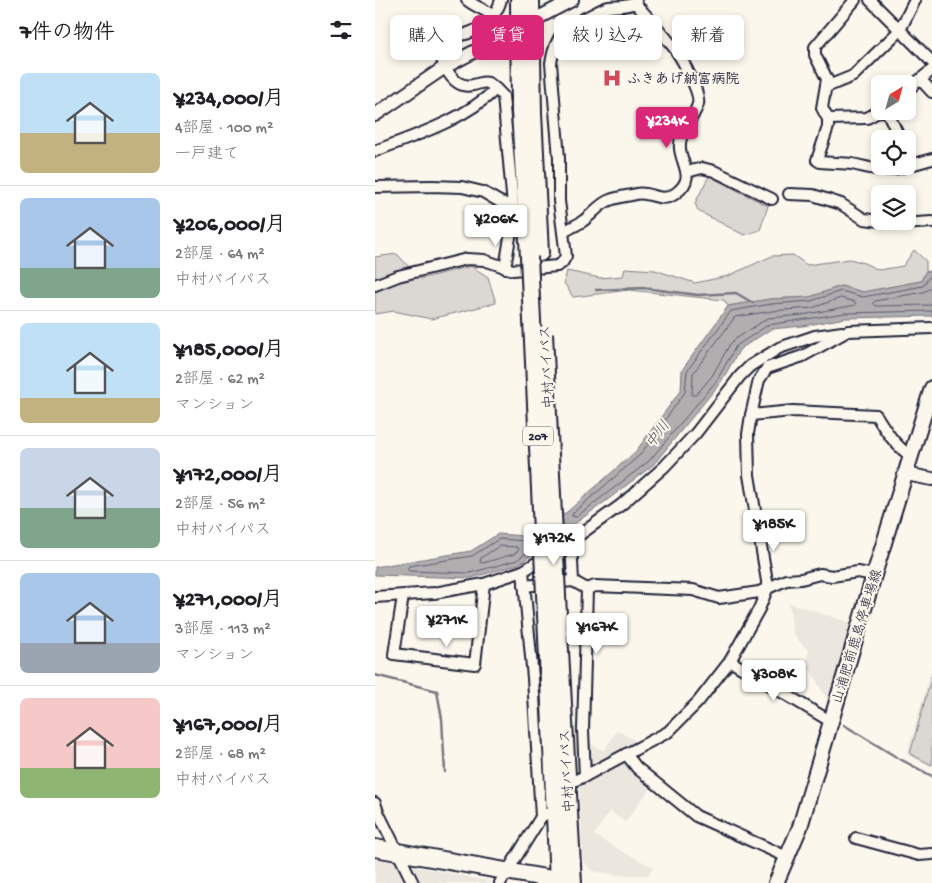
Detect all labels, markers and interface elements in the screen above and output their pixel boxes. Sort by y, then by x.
chip: 購入 [390,15,462,60]
chip: 賃貸 [472,15,544,60]
chip: 絞り込み [554,15,662,60]
chip: 新着 [672,15,744,60]
icon: filters [327,16,355,44]
text: 7件の物件 [20,22,115,47]
hospital icon: ふきあげ納富病院 [601,67,623,89]
place label: ふきあげ納富病院 [627,71,739,89]
north arrow [871,75,916,120]
map controls [871,75,916,230]
text: ¥234,000/月 [175,88,284,113]
icon: home [60,93,120,153]
pin: ¥234K [632,106,702,149]
text: ¥234K [647,113,687,132]
text: 4部屋 · 100 m² [175,120,273,139]
button: locate [871,130,916,175]
text: 一戸建て [175,146,239,165]
button: layers [871,185,916,230]
pin: ¥206K [461,204,531,247]
text: ¥206K [475,211,517,230]
text: ¥206,000/月 [175,214,286,239]
icon: home [60,218,120,278]
text: 2部屋 · 64 m² [175,246,265,265]
text: 中村バイパス [175,272,271,291]
street label: 中村バイパス [538,325,559,409]
text: ¥185,000/月 [175,339,284,364]
icon: home [60,343,120,403]
text: 2部屋 · 62 m² [175,371,265,390]
text: マンション [175,397,254,416]
water label: 中川 [642,417,675,453]
road number: 207 [523,426,553,446]
text: ¥172,000/月 [175,464,283,489]
icon: home [60,468,120,528]
text: 2部屋 · 56 m² [175,496,265,515]
pin: ¥185K [739,510,809,552]
text: ¥185K [754,516,794,535]
text: 中村バイパス [175,522,271,541]
pin: ¥172K [519,524,589,566]
text: ¥172K [535,530,573,549]
street label: 山浦肥前鹿島停車場線 [830,567,887,706]
text: ¥271,000/月 [175,589,283,614]
icon: home [60,593,120,653]
pin: ¥271K [412,606,482,648]
text: ¥271K [428,612,466,631]
pin: ¥167K [562,612,632,655]
text: ¥167K [577,619,617,638]
text: 3部屋 · 113 m² [175,621,271,640]
text: マンション [175,647,254,666]
pin: ¥308K [739,660,809,702]
text: ¥308K [753,666,795,685]
text: ¥167,000/月 [175,714,283,739]
icon: home [60,718,120,778]
street label: 中村バイパス [558,729,579,813]
text: 2部屋 · 68 m² [175,746,266,765]
text: 中村バイパス [175,772,271,791]

